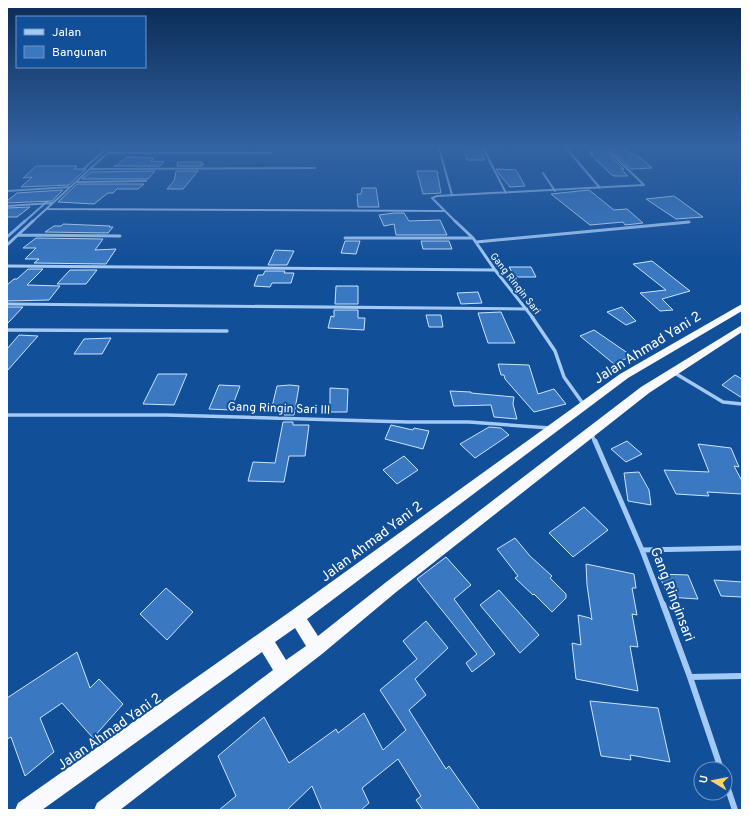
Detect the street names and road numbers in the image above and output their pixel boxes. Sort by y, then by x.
street label: Gang Ringin Sari [487,250,543,317]
street label: Jalan Ahmad Yani 2 [591,308,705,388]
street label: Gang Ringin Sari III [227,399,331,419]
street label: Jalan Ahmad Yani 2 [318,498,426,586]
street label: Gang Ringinsari [646,545,697,644]
street label: Jalan Ahmad Yani 2 [54,690,165,775]

